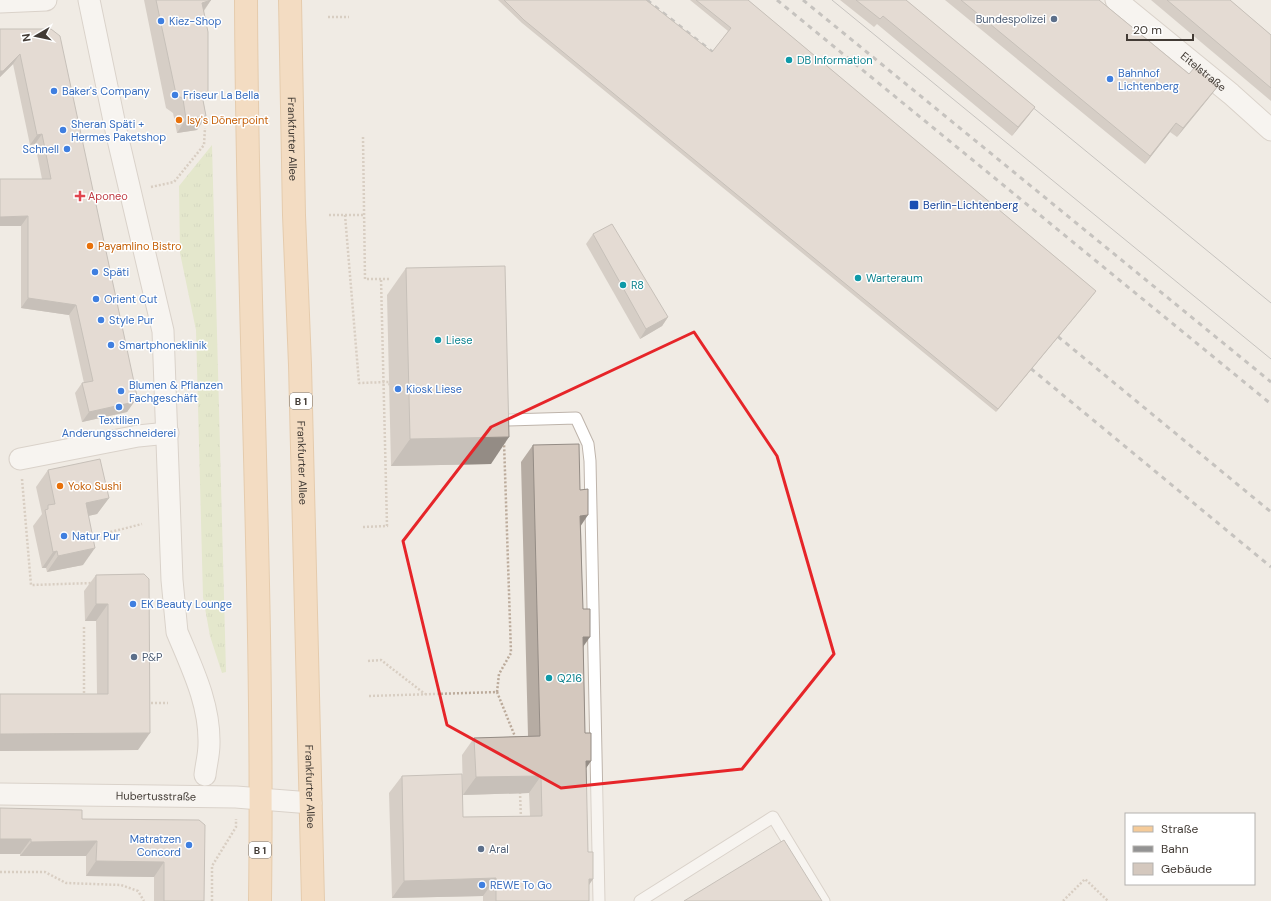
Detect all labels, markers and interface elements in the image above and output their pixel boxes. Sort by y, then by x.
place label: Bundespolizei [976,12,1046,26]
place label: Kiez-Shop [169,14,222,28]
marker: Bundespolizei [1049,14,1059,24]
north arrow [16,16,56,56]
marker: Kiez-Shop [156,16,166,26]
scale bar [1127,16,1193,42]
text: 20 m [1133,22,1162,38]
text: N [19,33,34,43]
street label: Eitelstraße [1178,49,1229,94]
place label: DB Information [797,53,873,67]
marker: DB Information [784,55,794,65]
place label: Bahnhof Lichtenberg [1118,66,1179,93]
marker: Bahnhof Lichtenberg [1105,74,1115,84]
place label: Baker's Company [62,84,150,98]
marker: Baker's Company [49,86,59,96]
place label: Friseur La Bella [183,88,259,102]
marker: Friseur La Bella [170,90,180,100]
street label: Frankfurter Allee [285,97,300,181]
place label: Isy's Dönerpoint [187,113,269,127]
marker: Isy's Dönerpoint [174,115,184,125]
place label: Sheran Späti + Hermes Paketshop [71,117,166,144]
marker: Sheran Späti + Hermes Paketshop [58,125,68,135]
place label: Schnell [23,142,59,156]
marker: Schnell [62,144,72,154]
place label: Aponeo [88,189,128,203]
marker: Aponeo [75,191,85,201]
place label: Berlin-Lichtenberg [923,198,1018,212]
marker: Berlin-Lichtenberg [908,199,920,211]
place label: Payamlino Bistro [98,239,182,253]
marker: Payamlino Bistro [85,241,95,251]
place label: Späti [103,265,129,279]
marker: Späti [90,267,100,277]
place label: Warteraum [866,271,923,285]
marker: Warteraum [853,273,863,283]
place label: R8 [631,278,644,292]
marker: R8 [618,280,628,290]
place label: Orient Cut [104,292,158,306]
marker: Orient Cut [91,294,101,304]
place label: Style Pur [109,313,154,327]
marker: Style Pur [96,315,106,325]
place label: Liese [446,333,472,347]
marker: Liese [433,335,443,345]
place label: Smartphoneklinik [119,338,207,352]
marker: Smartphoneklinik [106,340,116,350]
place label: Blumen & Pflanzen Fachgeschäft [129,378,223,405]
place label: Kiosk Liese [406,382,462,396]
marker: Kiosk Liese [393,384,403,394]
marker: Blumen & Pflanzen Fachgeschäft [116,386,126,396]
road number: B 1 [290,393,312,409]
marker: Textilien Anderungsschneiderei [114,402,124,412]
place label: Textilien Anderungsschneiderei [62,413,176,440]
street label: Frankfurter Allee [294,421,310,505]
place label: Yoko Sushi [68,479,122,493]
marker: Yoko Sushi [55,481,65,491]
place label: Natur Pur [72,529,120,543]
marker: Natur Pur [59,531,69,541]
place label: EK Beauty Lounge [141,597,232,611]
marker: EK Beauty Lounge [128,599,138,609]
place label: P&P [142,650,162,664]
marker: P&P [129,652,139,662]
place label: Q216 [557,671,582,685]
marker: Q216 [544,673,554,683]
street label: Frankfurter Allee [302,744,318,829]
street label: Hubertusstraße [116,788,196,803]
legend [1125,813,1255,885]
text: Straße [1161,821,1198,837]
place label: Matratzen Concord [130,832,181,859]
marker: Matratzen Concord [184,840,194,850]
text: Bahn [1161,841,1189,857]
road number: B 1 [249,842,271,858]
place label: Aral [489,842,509,856]
marker: Aral [476,844,486,854]
text: Gebäude [1161,861,1212,877]
place label: REWE To Go [490,878,552,892]
marker: REWE To Go [477,880,487,890]

